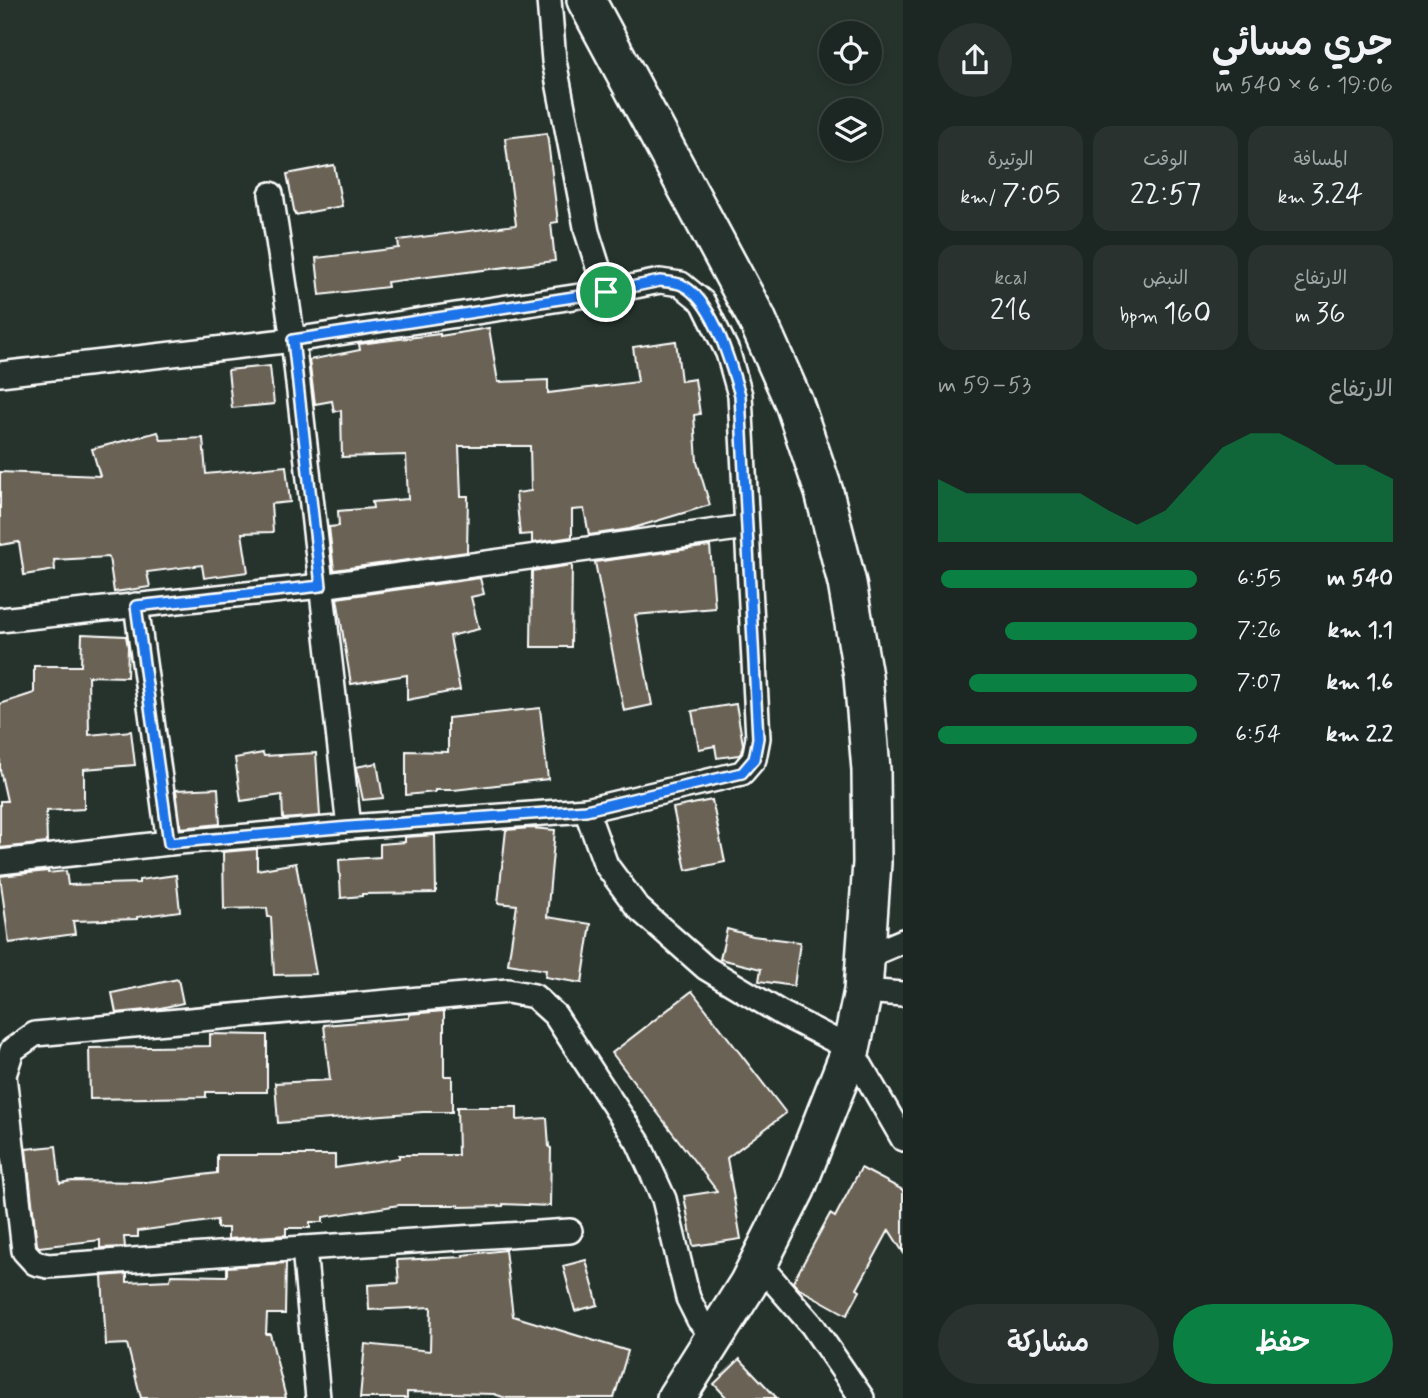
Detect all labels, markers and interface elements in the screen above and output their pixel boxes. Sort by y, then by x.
text: جري مسائي [1212,20,1393,69]
map controls [819,21,882,161]
button: locate [819,21,882,84]
button: share [938,23,1012,97]
text: 19:06 · 6 × 540 m [1215,71,1393,101]
button: layers [819,98,882,161]
text: الوتيرة [988,147,1033,172]
text: الوقت [1143,147,1188,172]
text: المسافة [1293,147,1348,172]
text: 7:05 [1002,175,1061,214]
text: 22:57 [1130,175,1201,214]
text: 3.24 [1311,175,1363,214]
text: /km [960,185,1002,210]
text: km [1278,185,1311,210]
pin [576,262,636,322]
text: kcal [995,266,1026,291]
text: النبض [1143,266,1188,291]
text: الارتفاع [1294,266,1347,291]
icon: arrive [587,273,625,311]
text: 216 [990,291,1031,330]
text: 160 [1163,294,1211,333]
text: 36 [1316,294,1346,333]
text: bpm [1120,304,1163,329]
text: m [1295,304,1316,329]
text: 53–59 m [938,371,1031,401]
text: الارتفاع [1329,375,1393,405]
text: 6:55 [1237,564,1281,594]
text: 540 m [1327,564,1393,594]
text: 7:26 [1237,616,1281,646]
text: 1.1 km [1328,616,1393,646]
text: 7:07 [1236,668,1281,698]
text: 1.6 km [1326,668,1393,698]
text: 6:54 [1235,720,1281,750]
text: 2.2 km [1326,720,1393,750]
button: مشاركة [938,1304,1159,1384]
button: حفظ [1173,1304,1393,1384]

